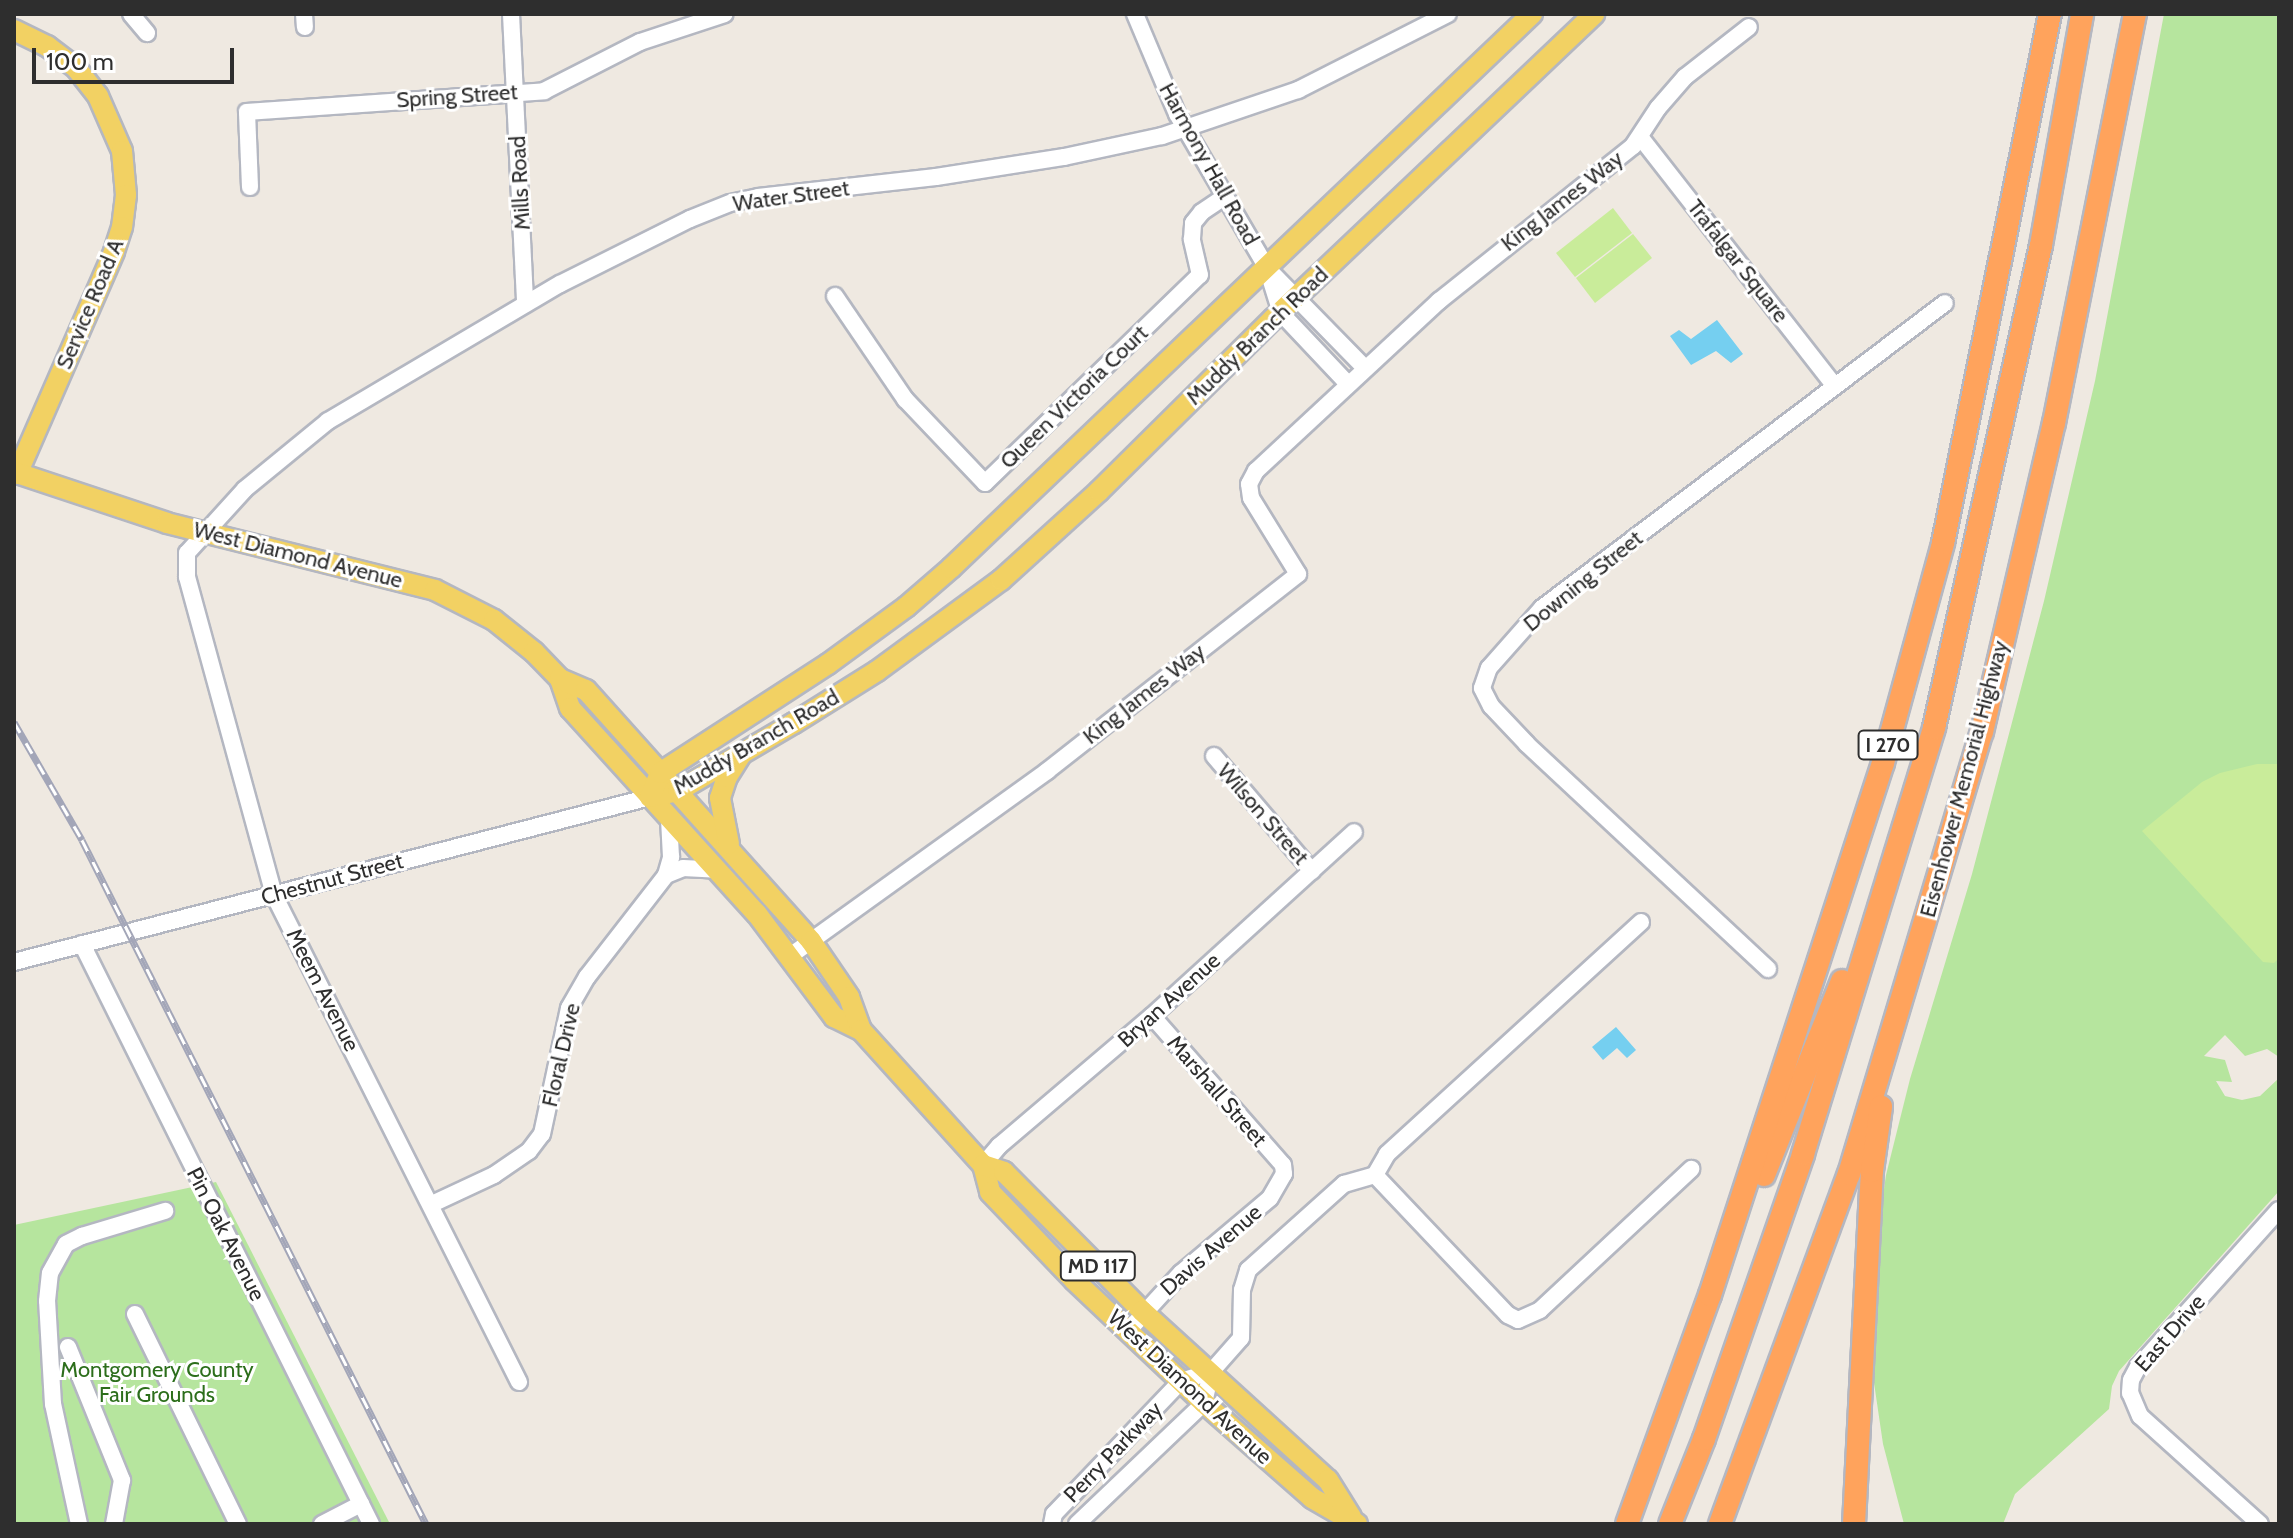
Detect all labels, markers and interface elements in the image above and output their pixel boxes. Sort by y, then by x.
scale bar [36,32,238,82]
text: 100 m [46,47,114,76]
street label: Harmony Hall Road [1154,78,1264,250]
street label: Spring Street [396,79,518,113]
street label: Mills Road [504,135,536,231]
street label: King James Way [1496,145,1628,257]
street label: Water Street [731,175,851,217]
street label: Trafalgar Square [1682,194,1794,328]
street label: Service Road A [51,235,129,373]
street label: Muddy Branch Road [1181,262,1333,410]
street label: Queen Victoria Court [995,320,1153,474]
street label: West Diamond Avenue [191,516,405,594]
street label: Downing Street [1518,525,1648,637]
street label: King James Way [1078,638,1210,750]
street label: Eisenhower Memorial Highway [1914,638,2014,920]
street label: Muddy Branch Road [668,684,844,800]
road number: I 270 [1856,729,1920,761]
street label: Wilson Street [1212,758,1314,870]
street label: Chestnut Street [258,847,406,911]
street label: Meem Avenue [281,924,365,1056]
street label: Bryan Avenue [1112,947,1226,1053]
street label: Floral Drive [536,1001,586,1109]
street label: Marshall Street [1162,1030,1272,1152]
street label: Pin Oak Avenue [181,1163,271,1305]
street label: Davis Avenue [1155,1199,1267,1301]
road number: MD 117 [1058,1250,1138,1282]
street label: East Drive [2129,1289,2211,1377]
street label: West Diamond Avenue [1103,1304,1277,1470]
park label: Montgomery County Fair Grounds [60,1356,254,1408]
street label: Perry Parkway [1058,1396,1168,1508]

